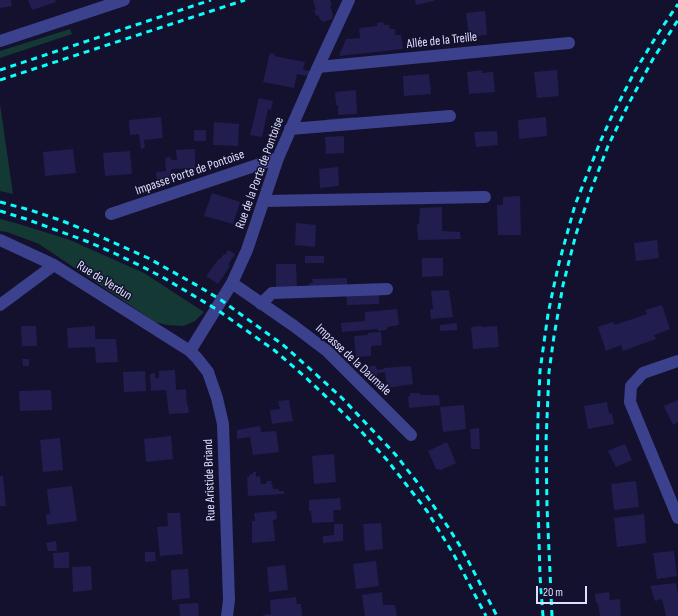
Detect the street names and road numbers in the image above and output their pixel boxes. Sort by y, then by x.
street label: Allée de la Treille [406,30,478,52]
street label: Rue de la Porte de Pontoise [233,115,287,231]
street label: Impasse Porte de Pontoise [133,147,247,199]
street label: Rue de Verdun [74,258,134,304]
street label: Impasse de la Daumale [312,321,394,399]
street label: Rue Aristide Briand [201,439,219,521]

